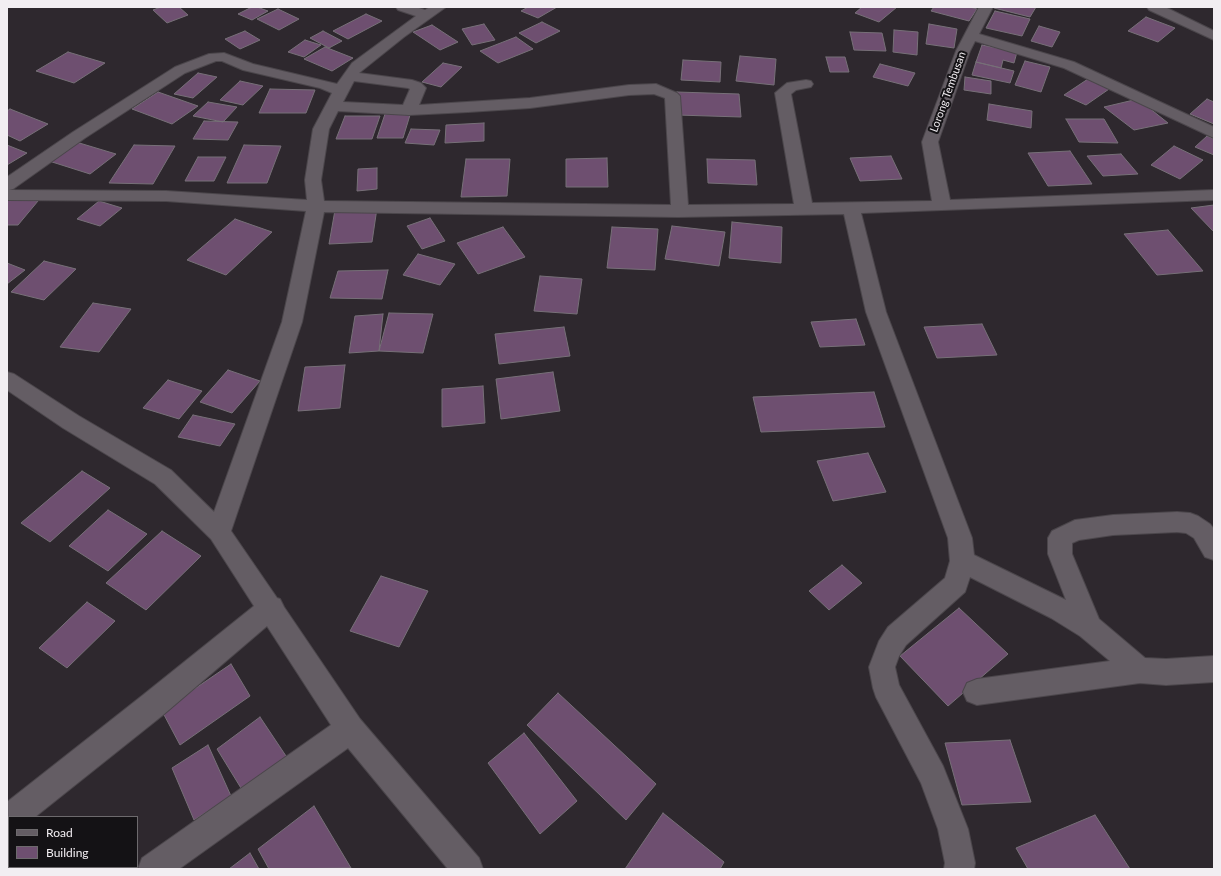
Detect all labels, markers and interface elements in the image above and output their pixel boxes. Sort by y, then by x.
street label: Lorong Tembusan [927,50,969,134]
legend [8,816,138,868]
text: Road [46,825,73,840]
text: Building [46,845,89,860]

